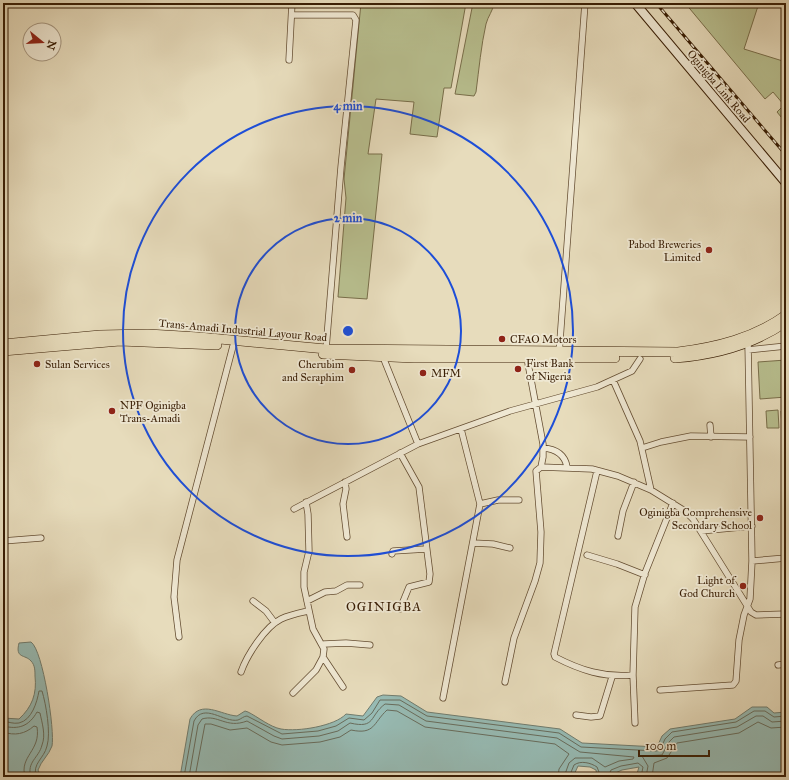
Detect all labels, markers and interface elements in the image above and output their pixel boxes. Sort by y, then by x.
north arrow [22,22,62,62]
text: N [43,38,59,52]
street label: Oginigba Link Road [684,47,753,126]
text: 4 min [333,99,363,114]
text: 2 min [334,211,363,225]
place label: Pabod Breweries Limited [628,238,701,264]
marker: Pabod Breweries Limited [704,245,714,255]
street label: Trans-Amadi Industrial Layour Road [158,317,328,344]
centre of rings [341,324,355,338]
place label: CFAO Motors [510,333,577,346]
marker: CFAO Motors [497,334,507,344]
place label: First Bank of Nigeria [526,357,574,383]
place label: Sulan Services [45,358,110,371]
place label: Cherubim and Seraphim [282,358,345,384]
marker: Sulan Services [32,359,42,369]
marker: First Bank of Nigeria [513,364,523,374]
marker: Cherubim and Seraphim [347,365,357,375]
place label: MFM [431,367,461,380]
marker: MFM [418,368,428,378]
place label: NPF Oginigba Trans-Amadi [120,399,186,425]
marker: NPF Oginigba Trans-Amadi [107,406,117,416]
place label: Oginigba Comprehensive Secondary School [639,506,752,532]
marker: Oginigba Comprehensive Secondary School [755,513,765,523]
place label: Light of God Church [679,574,737,600]
marker: Light of God Church [738,581,748,591]
district label: OGINIGBA [346,599,422,615]
scale bar [639,732,709,758]
text: 100 m [645,739,676,753]

